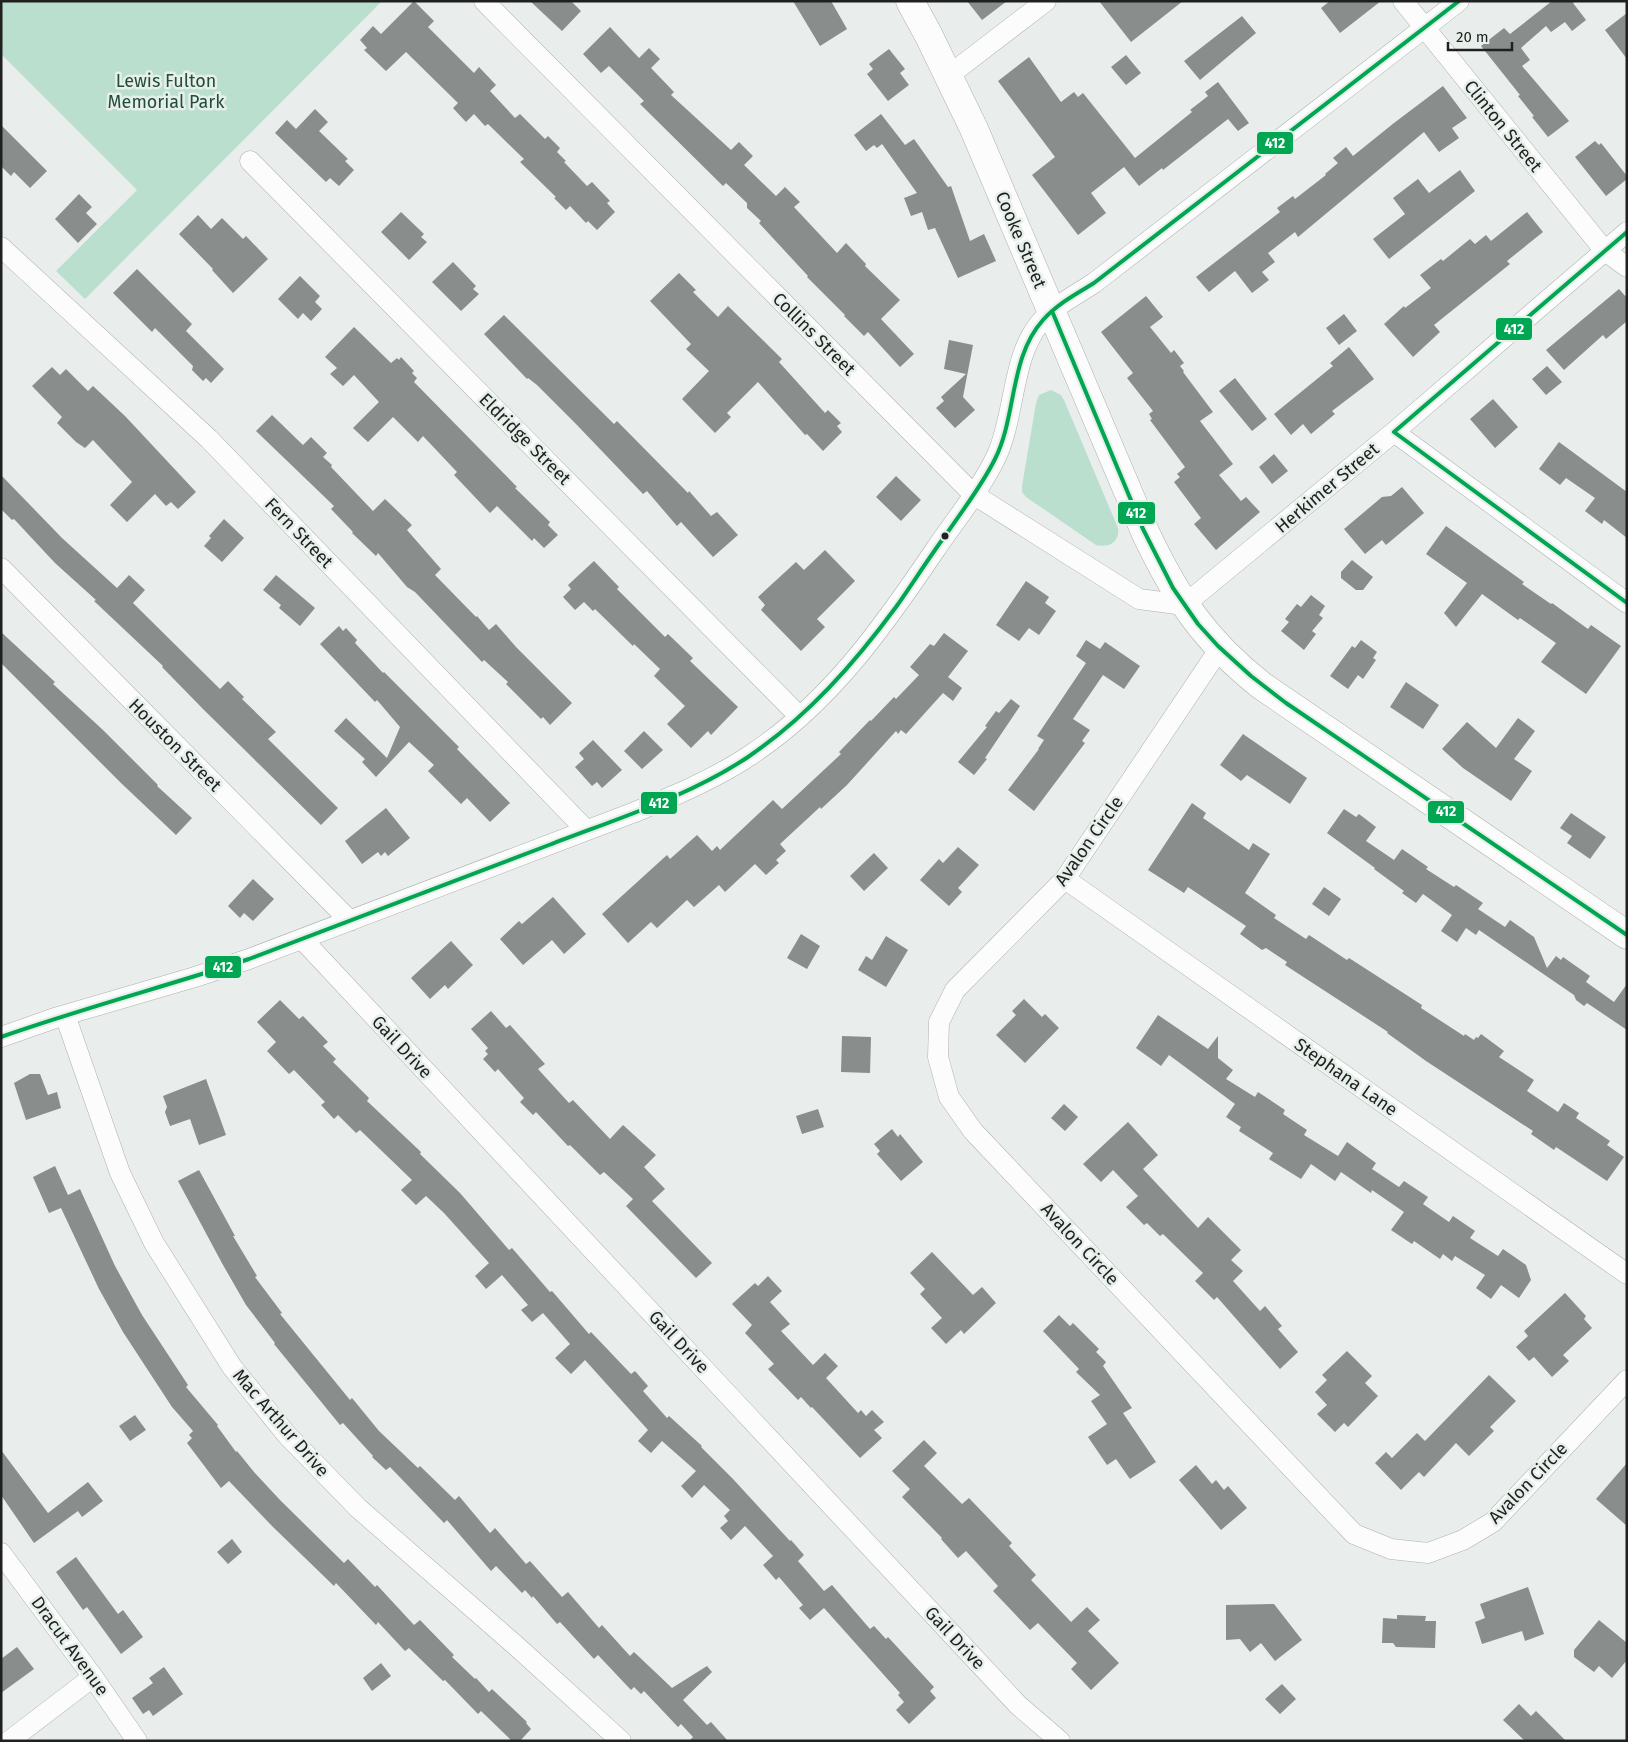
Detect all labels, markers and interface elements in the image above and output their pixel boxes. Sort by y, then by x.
scale bar [1448,20,1512,52]
text: 20 m [1456,28,1489,46]
park label: Lewis Fulton Memorial Park [108,70,225,113]
street label: Clinton Street [1459,76,1547,177]
line badge: 412 [1256,131,1294,155]
text: 412 [1265,135,1285,152]
street label: Cooke Street [991,188,1051,292]
street label: Collins Street [768,288,860,380]
line badge: 412 [1495,317,1533,341]
text: 412 [1504,321,1524,338]
street label: Eldridge Street [475,389,576,490]
street label: Herkimer Street [1270,438,1384,538]
street label: Fern Street [260,493,338,573]
line badge: 412 [1117,501,1156,525]
text: 412 [1126,505,1146,522]
unlabelled marker [940,531,950,541]
street label: Houston Street [124,694,226,796]
line badge: 412 [640,791,678,815]
street label: Avalon Circle [1050,792,1128,890]
text: 412 [649,795,669,812]
line badge: 412 [1427,800,1465,824]
text: 412 [1436,803,1456,820]
line badge: 412 [204,955,242,979]
text: 412 [213,959,233,976]
street label: Gail Drive [367,1011,437,1083]
street label: Stephana Lane [1290,1033,1402,1121]
street label: Avalon Circle [1036,1198,1124,1290]
street label: Gail Drive [644,1306,714,1378]
street label: Mac Arthur Drive [228,1365,334,1481]
street label: Avalon Circle [1484,1438,1572,1528]
street label: Dracut Avenue [27,1592,113,1700]
street label: Gail Drive [920,1602,990,1674]

